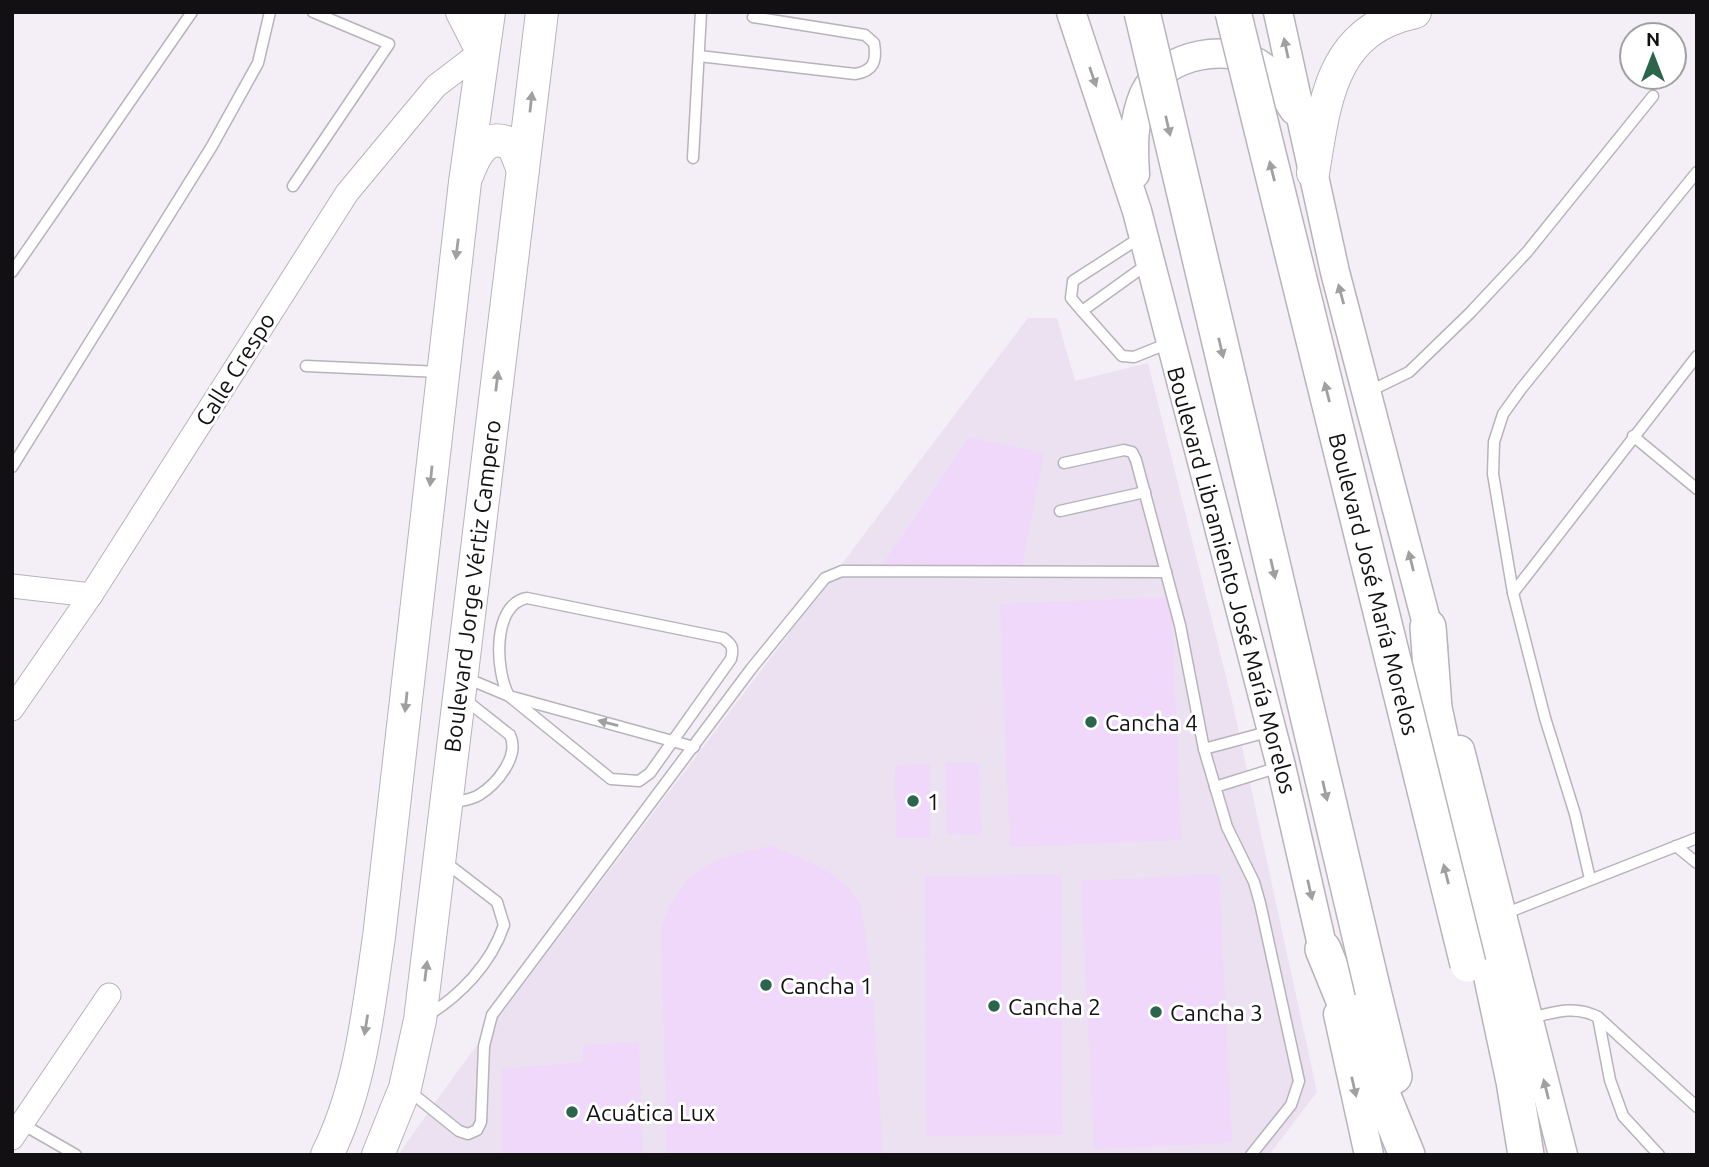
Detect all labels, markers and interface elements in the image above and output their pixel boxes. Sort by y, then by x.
north arrow [1618,21,1688,91]
text: N [1646,28,1660,50]
one-way arrow [1280,37,1291,59]
one-way arrow [1088,66,1099,87]
one-way arrow [525,91,536,113]
one-way arrow [1163,115,1174,137]
one-way arrow [1267,160,1278,182]
one-way arrow [451,239,462,261]
one-way arrow [1335,283,1346,305]
street label: Calle Crespo [190,308,280,430]
one-way arrow [1216,337,1227,359]
street label: Boulevard Libramiento José María Morelos [1163,364,1301,796]
one-way arrow [492,370,503,392]
one-way arrow [1321,380,1332,402]
street label: Boulevard Jorge Vértiz Campero [439,418,505,754]
street label: Boulevard José María Morelos [1324,430,1424,738]
one-way arrow [426,465,437,487]
one-way arrow [1405,550,1416,572]
one-way arrow [1268,558,1279,580]
one-way arrow [400,691,411,713]
place label: Cancha 4 [1105,710,1198,735]
marker: Cancha 4 [1083,714,1099,730]
one-way arrow [597,717,618,727]
one-way arrow [1320,780,1331,802]
place label: 1 [927,789,940,814]
marker: 1 [905,793,921,809]
one-way arrow [1440,863,1451,885]
one-way arrow [1304,879,1315,901]
one-way arrow [420,960,431,982]
place label: Cancha 1 [780,973,873,998]
marker: Cancha 1 [758,977,774,993]
place label: Cancha 2 [1008,994,1101,1019]
marker: Cancha 2 [986,998,1002,1014]
place label: Cancha 3 [1170,1000,1263,1025]
marker: Cancha 3 [1148,1004,1164,1020]
one-way arrow [360,1014,371,1036]
one-way arrow [1348,1076,1359,1098]
one-way arrow [1540,1077,1551,1099]
place label: Acuática Lux [586,1100,716,1125]
marker: Acuática Lux [564,1104,580,1120]

